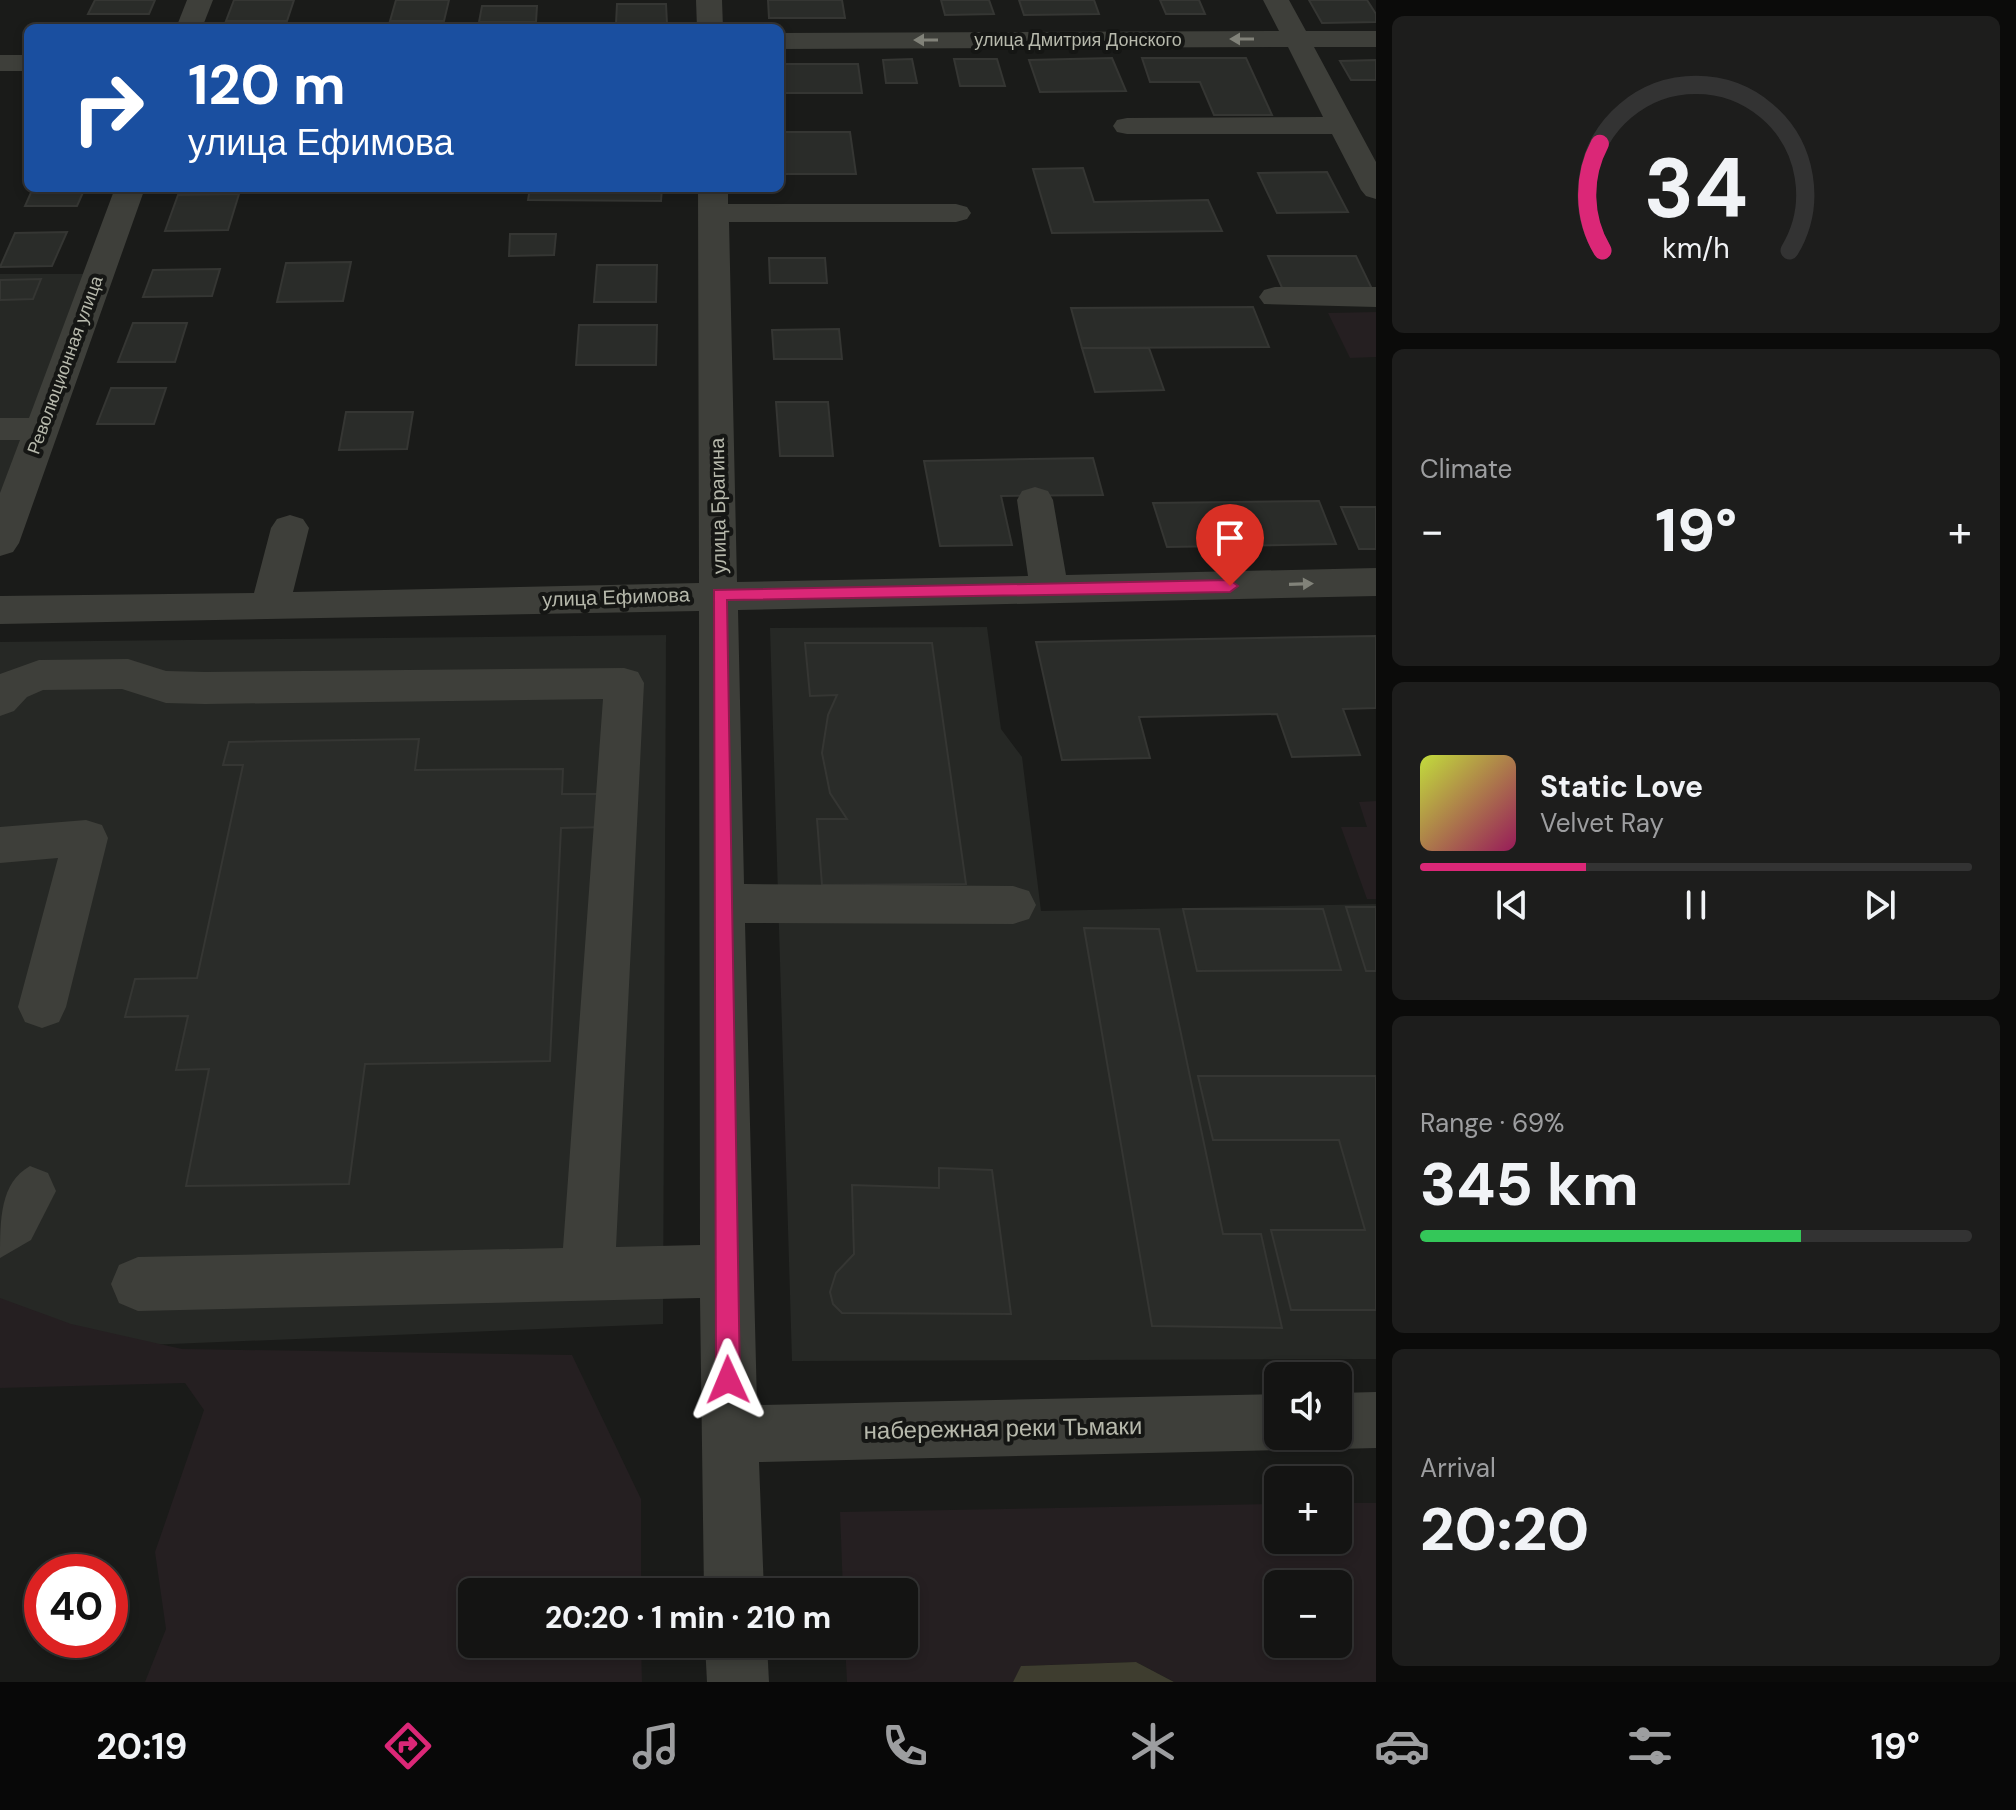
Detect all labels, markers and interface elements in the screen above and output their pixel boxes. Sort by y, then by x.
street label: улица Дмитрия Донского [974,28,1182,52]
one-way arrow [1229,33,1254,45]
one-way arrow [913,34,938,46]
text: 120 m [188,48,346,121]
icon: right [56,56,160,160]
text: улица Ефимова [188,119,454,166]
text: 34 [1644,133,1748,242]
text: km/h [1662,230,1730,267]
street label: Революционная улица [21,271,109,458]
street label: улица Брагина [704,437,732,574]
text: Climate [1420,452,1512,486]
text: 19° [1655,491,1737,570]
text: − [1420,502,1444,560]
text: + [1948,502,1972,560]
pin [1196,504,1264,586]
icon: arrive [1208,516,1252,560]
one-way arrow [1289,577,1314,590]
street label: улица Ефимова [542,581,691,613]
text: Static Love [1540,767,1703,806]
text: Velvet Ray [1540,806,1664,840]
icon: previous [1490,883,1534,927]
icon: pause [1674,883,1718,927]
icon: next [1858,883,1902,927]
text: Range · 69% [1420,1106,1564,1140]
text: 345 km [1420,1145,1639,1224]
position arrow [686,1338,770,1422]
map controls [1264,1362,1352,1658]
button: sound [1264,1362,1352,1450]
street label: набережная реки Тьмаки [863,1410,1143,1446]
text: Arrival [1420,1451,1496,1485]
button: + [1264,1466,1352,1554]
text: 20:20 [1420,1490,1589,1569]
speed limit sign: 40 [24,1554,128,1658]
button: − [1264,1570,1352,1658]
text: 20:20 · 1 min · 210 m [545,1598,831,1637]
icon: directions [380,1718,436,1774]
icon: music [628,1718,684,1774]
icon: phone [877,1718,933,1774]
icon: climate [1125,1718,1181,1774]
icon: car [1374,1718,1430,1774]
icon: filters [1622,1718,1678,1774]
text: 20:19 [96,1723,187,1770]
text: 19° [1871,1723,1920,1770]

